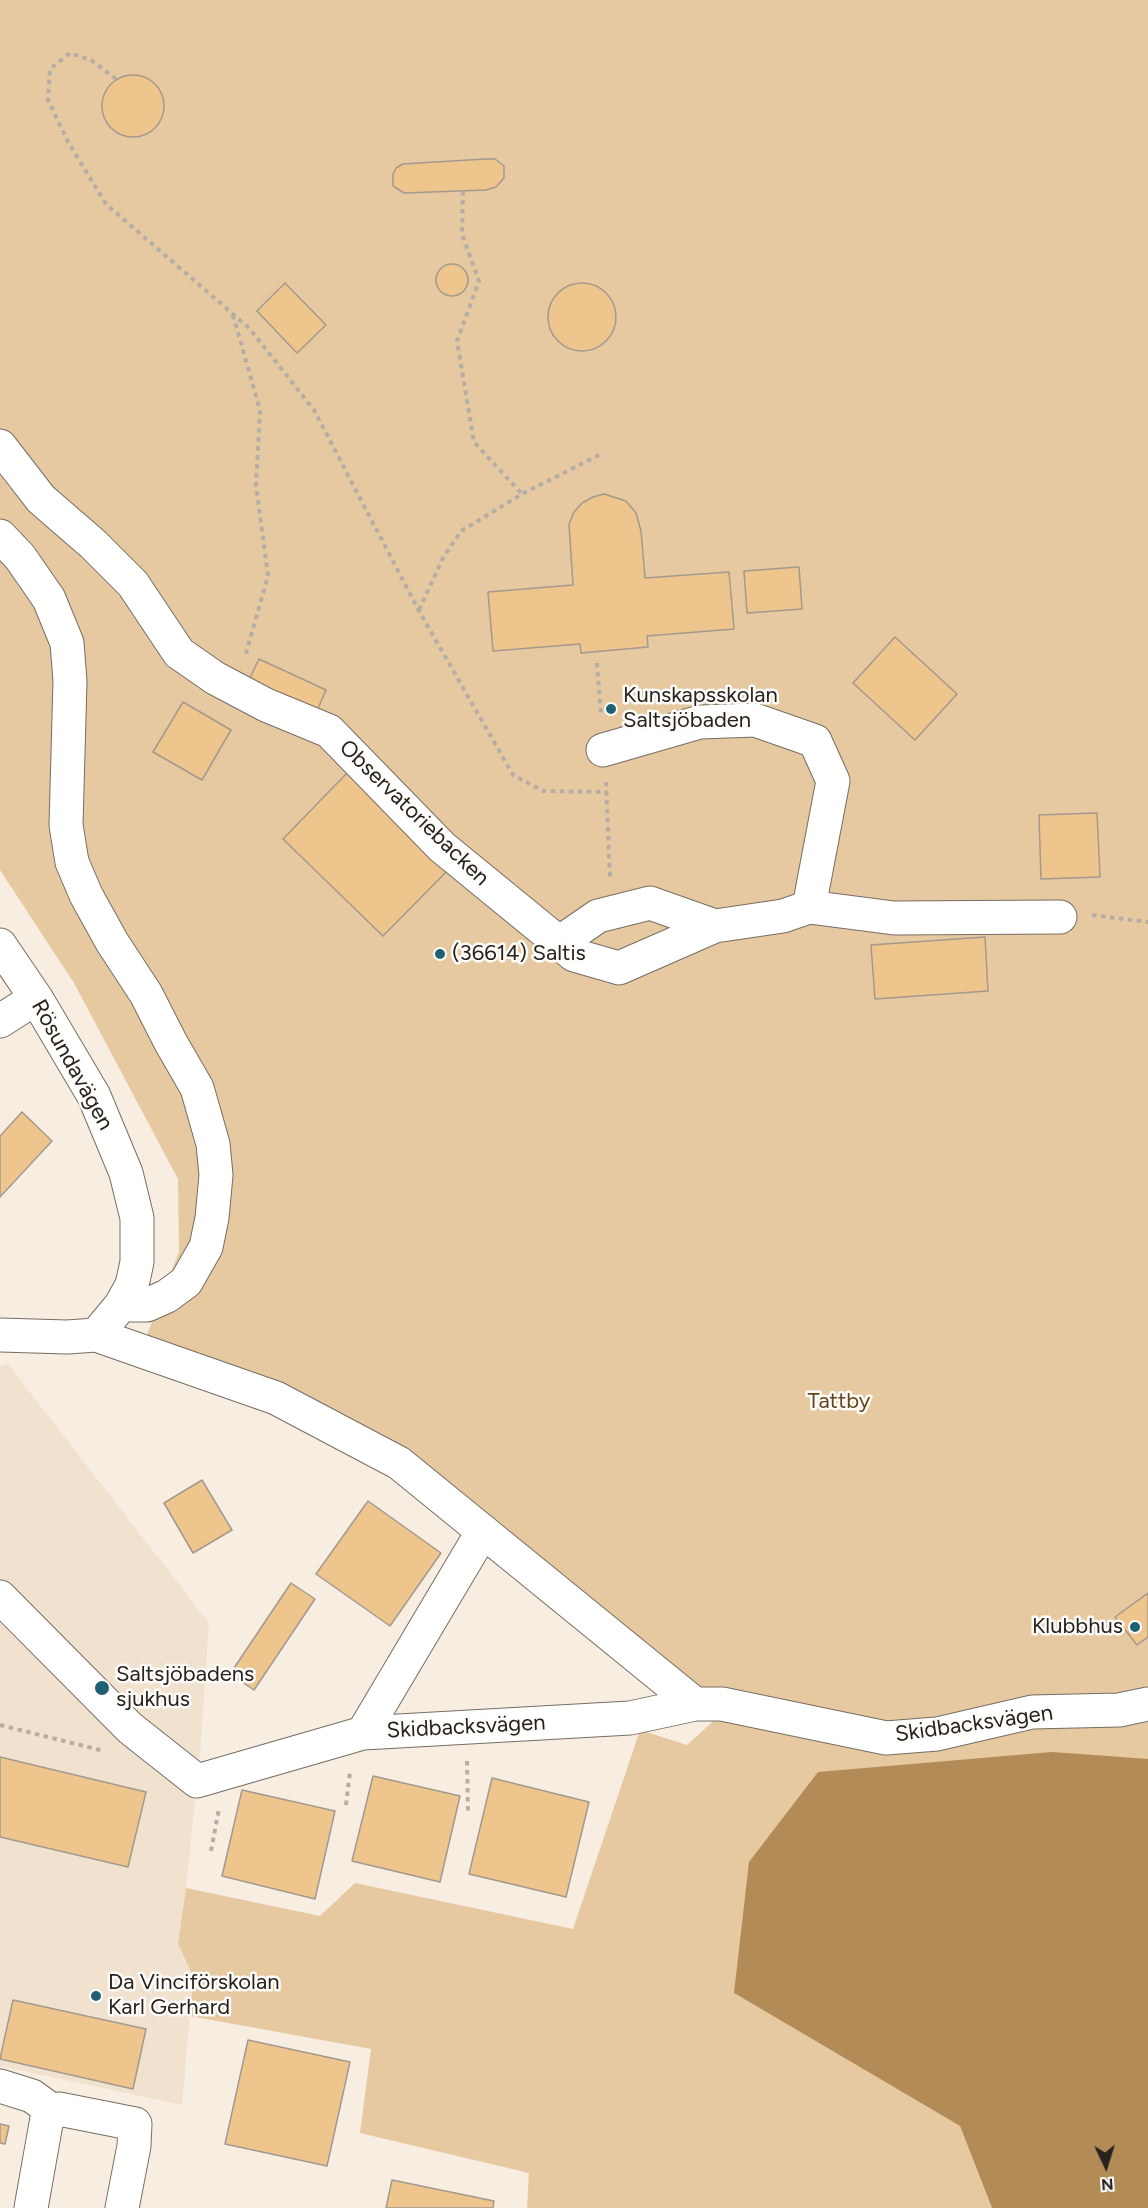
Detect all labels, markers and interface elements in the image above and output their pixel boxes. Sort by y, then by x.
place label: Kunskapsskolan Saltsjöbaden [623,683,778,734]
marker: Kunskapsskolan Saltsjöbaden [604,702,618,716]
street label: Observatoriebacken [333,735,495,891]
place label: (36614) Saltis [452,941,586,967]
marker: (36614) Saltis [433,947,447,961]
street label: Rösundavägen [25,995,119,1135]
park label: Tattby [808,1389,870,1415]
place label: Klubbhus [1032,1614,1123,1640]
marker: Klubbhus [1128,1620,1142,1634]
place label: Saltsjöbadens sjukhus [116,1662,254,1714]
marker: Saltsjöbadens sjukhus [93,1679,111,1697]
street label: Skidbacksvägen [893,1700,1055,1748]
street label: Skidbacksvägen [386,1710,546,1744]
place label: Da Vinciförskolan Karl Gerhard [108,1970,279,2022]
marker: Da Vinciförskolan Karl Gerhard [89,1989,103,2003]
north arrow [1076,2136,1136,2196]
text: N [1100,2175,1114,2194]

